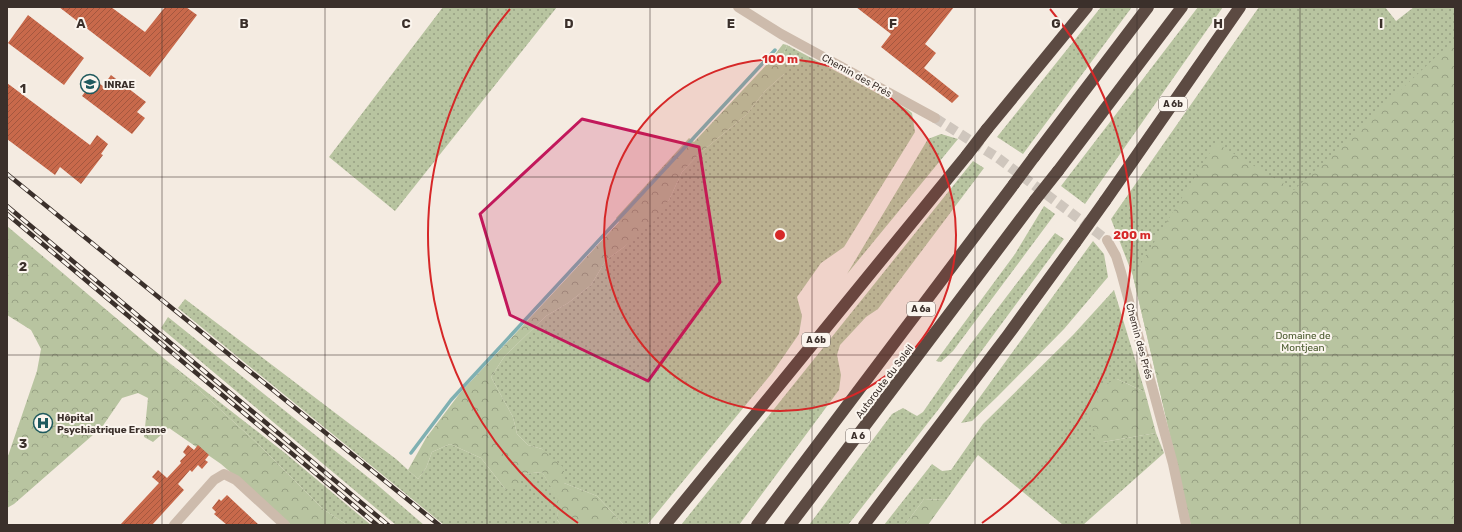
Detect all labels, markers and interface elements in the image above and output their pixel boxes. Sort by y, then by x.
text: A [76,16,86,31]
text: B [239,16,249,31]
text: C [401,16,411,31]
text: D [564,16,574,31]
text: E [727,16,735,31]
text: F [889,16,897,31]
text: G [1051,16,1061,31]
text: H [1213,16,1223,31]
text: I [1379,16,1383,31]
text: 100 m [762,52,798,66]
street label: Chemin des Prés [819,52,894,100]
school or university icon: INRAE [79,73,101,95]
place label: INRAE [104,79,135,91]
text: 1 [20,81,26,96]
road number: A 6b [1159,97,1187,111]
centre of rings [773,228,787,242]
text: 200 m [1113,228,1151,242]
text: 2 [19,259,27,274]
road number: A 6a [907,302,935,316]
street label: Chemin des Prés [1123,302,1155,381]
park label: Domaine de Montjean [1275,330,1331,354]
road number: A 6b [802,333,830,347]
street label: Autoroute du Soleil [853,342,916,421]
hospital icon: Hôpital Psychiatrique Erasme [32,412,54,434]
place label: Hôpital Psychiatrique Erasme [57,412,166,436]
road number: A 6 [846,429,870,443]
text: 3 [19,436,28,451]

